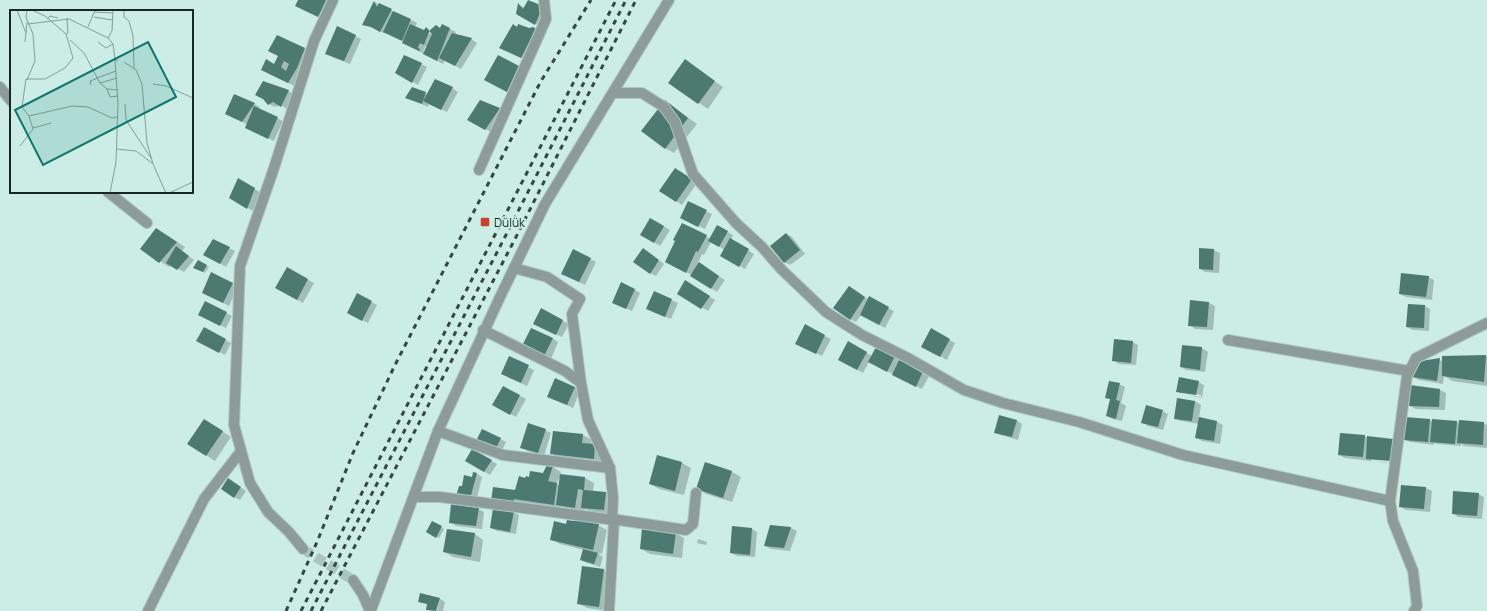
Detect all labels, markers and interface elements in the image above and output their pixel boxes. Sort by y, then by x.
inset map [10,10,193,193]
place label: Dülük [494,214,526,231]
marker: Dülük [479,216,491,228]

